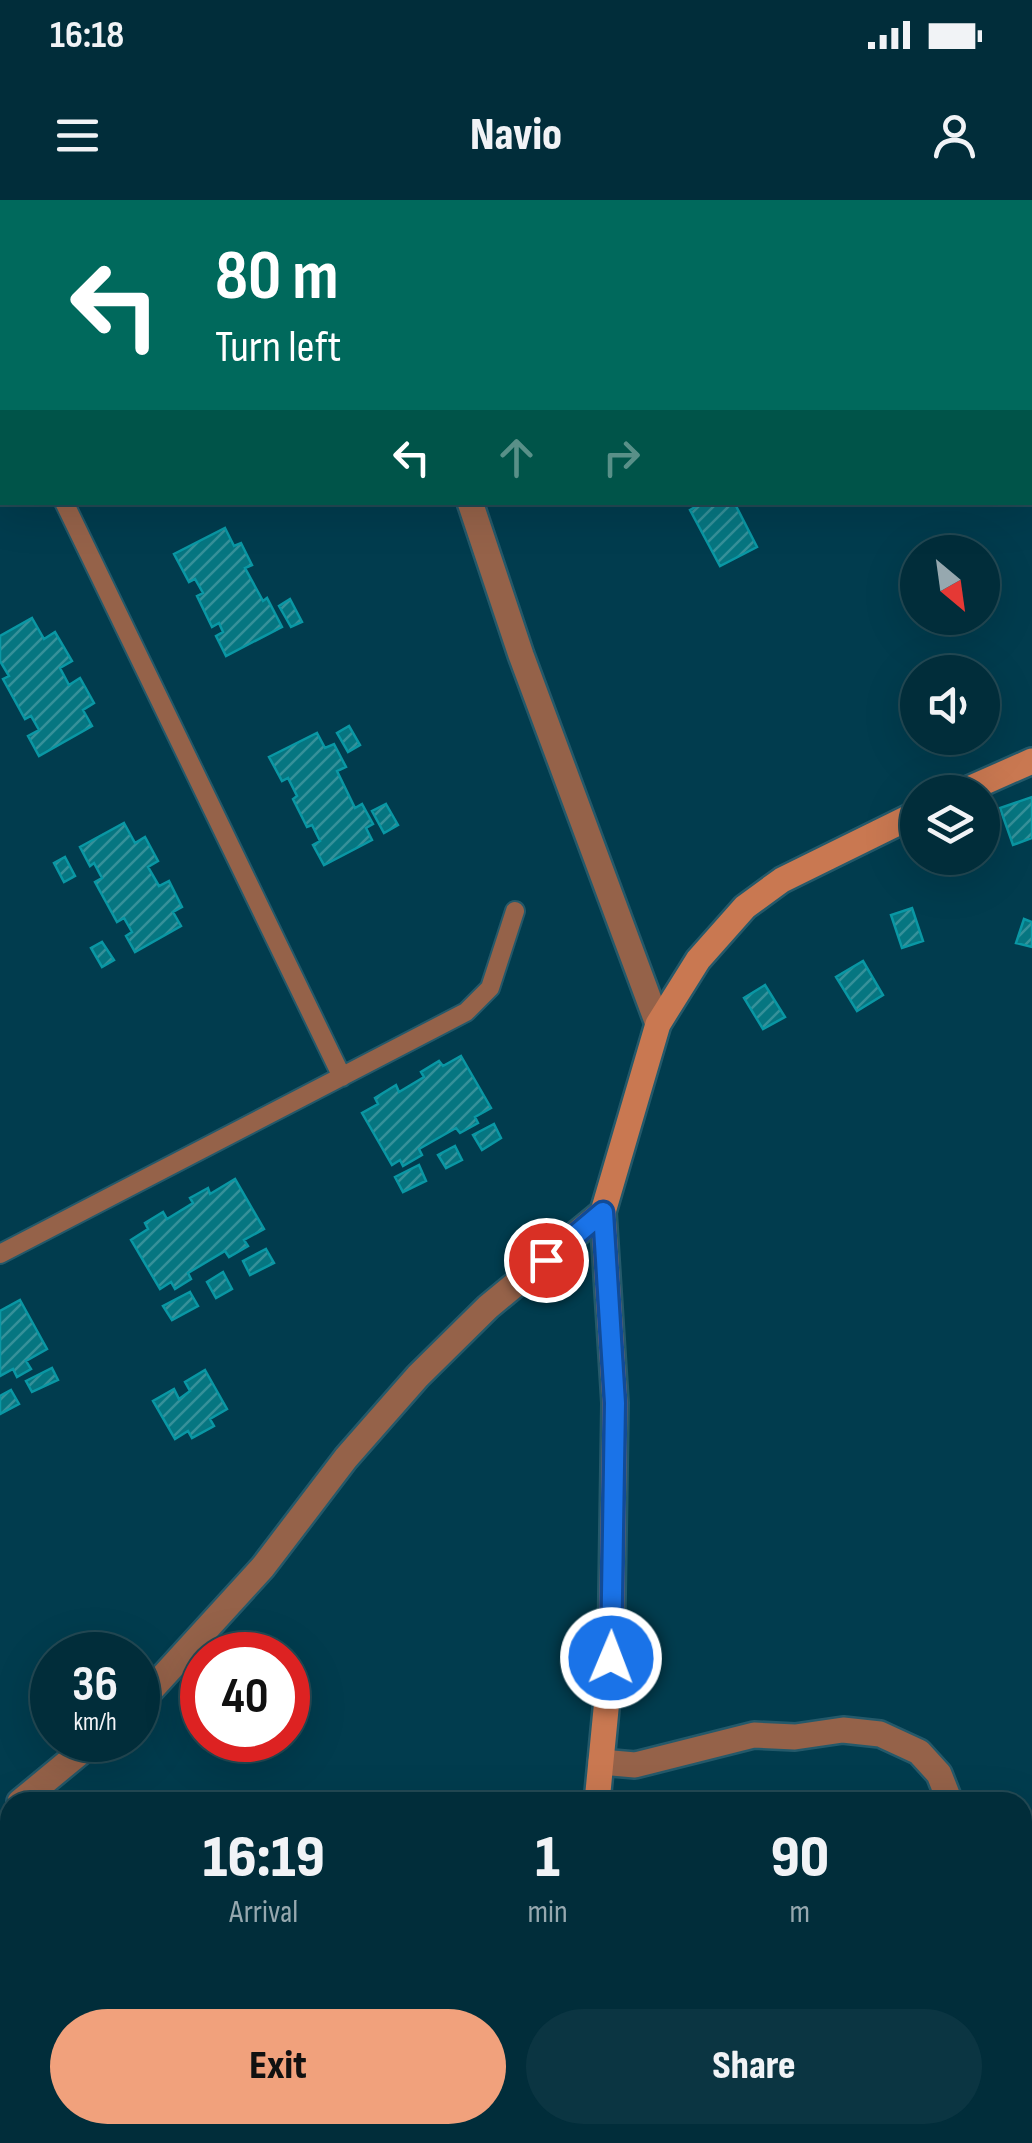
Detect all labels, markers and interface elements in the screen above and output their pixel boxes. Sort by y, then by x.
text: 16:18 [50,13,124,58]
icon: menu [50,108,105,163]
text: Navio [470,108,562,163]
icon: person [927,108,982,163]
text: 80 m [215,235,339,319]
icon: left [50,240,180,370]
text: Turn left [215,320,341,375]
icon: left [384,430,439,485]
icon: ahead [489,430,544,485]
icon: right [594,430,649,485]
north arrow [900,535,1000,635]
map controls [900,535,1000,875]
button: sound [900,655,1000,755]
button: layers [900,775,1000,875]
pin [504,1218,589,1303]
icon: arrive [519,1233,574,1288]
position arrow [559,1606,663,1710]
speed limit sign: 40 [180,1632,310,1762]
text: 36 [72,1655,118,1715]
text: km/h [73,1707,117,1738]
text: 16:19 [203,1822,325,1894]
text: 1 [535,1822,560,1894]
text: 90 [771,1822,829,1894]
text: Arrival [229,1893,298,1932]
text: min [528,1893,568,1932]
text: m [790,1893,810,1932]
button: Exit [50,2009,506,2124]
button: Share [526,2009,982,2124]

